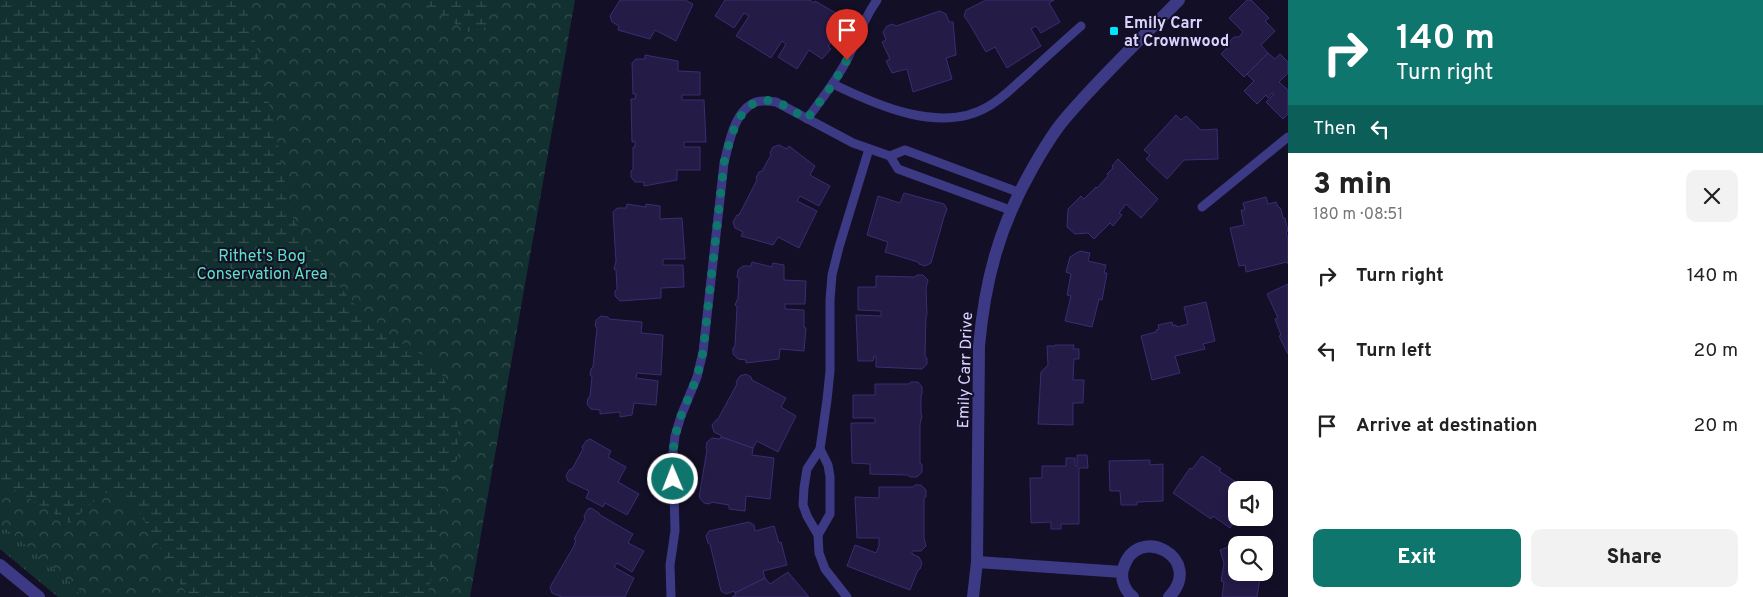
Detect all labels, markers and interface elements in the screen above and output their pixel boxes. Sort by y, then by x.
pin [826,9,868,60]
place label: Emily Carr at Crownwood [1124,14,1229,52]
icon: arrive [833,16,861,44]
text: 140 m [1396,17,1495,61]
icon: right [1313,20,1378,85]
marker: Emily Carr at Crownwood [1108,25,1120,37]
text: Turn right [1396,60,1493,87]
icon: left [1366,115,1394,143]
text: Then [1313,117,1356,141]
text: 3 min [1313,167,1392,204]
button: close [1686,170,1738,222]
text: 180 m · 08:51 [1313,205,1403,225]
park label: Rithet's Bog Conservation Area [196,247,328,285]
icon: right [1313,262,1341,290]
text: Turn right [1356,264,1444,288]
text: 140 m [1687,264,1738,288]
street label: Emily Carr Drive [954,311,978,429]
icon: left [1313,337,1341,365]
text: Turn left [1356,339,1432,363]
text: 20 m [1694,339,1738,363]
icon: arrive [1313,412,1341,440]
text: Arrive at destination [1356,414,1537,438]
text: 20 m [1694,414,1738,438]
position arrow [646,452,698,504]
map controls [1228,481,1273,581]
button: sound [1228,481,1273,526]
button: Exit [1313,529,1521,587]
button: Share [1531,529,1738,587]
button: search [1228,536,1273,581]

